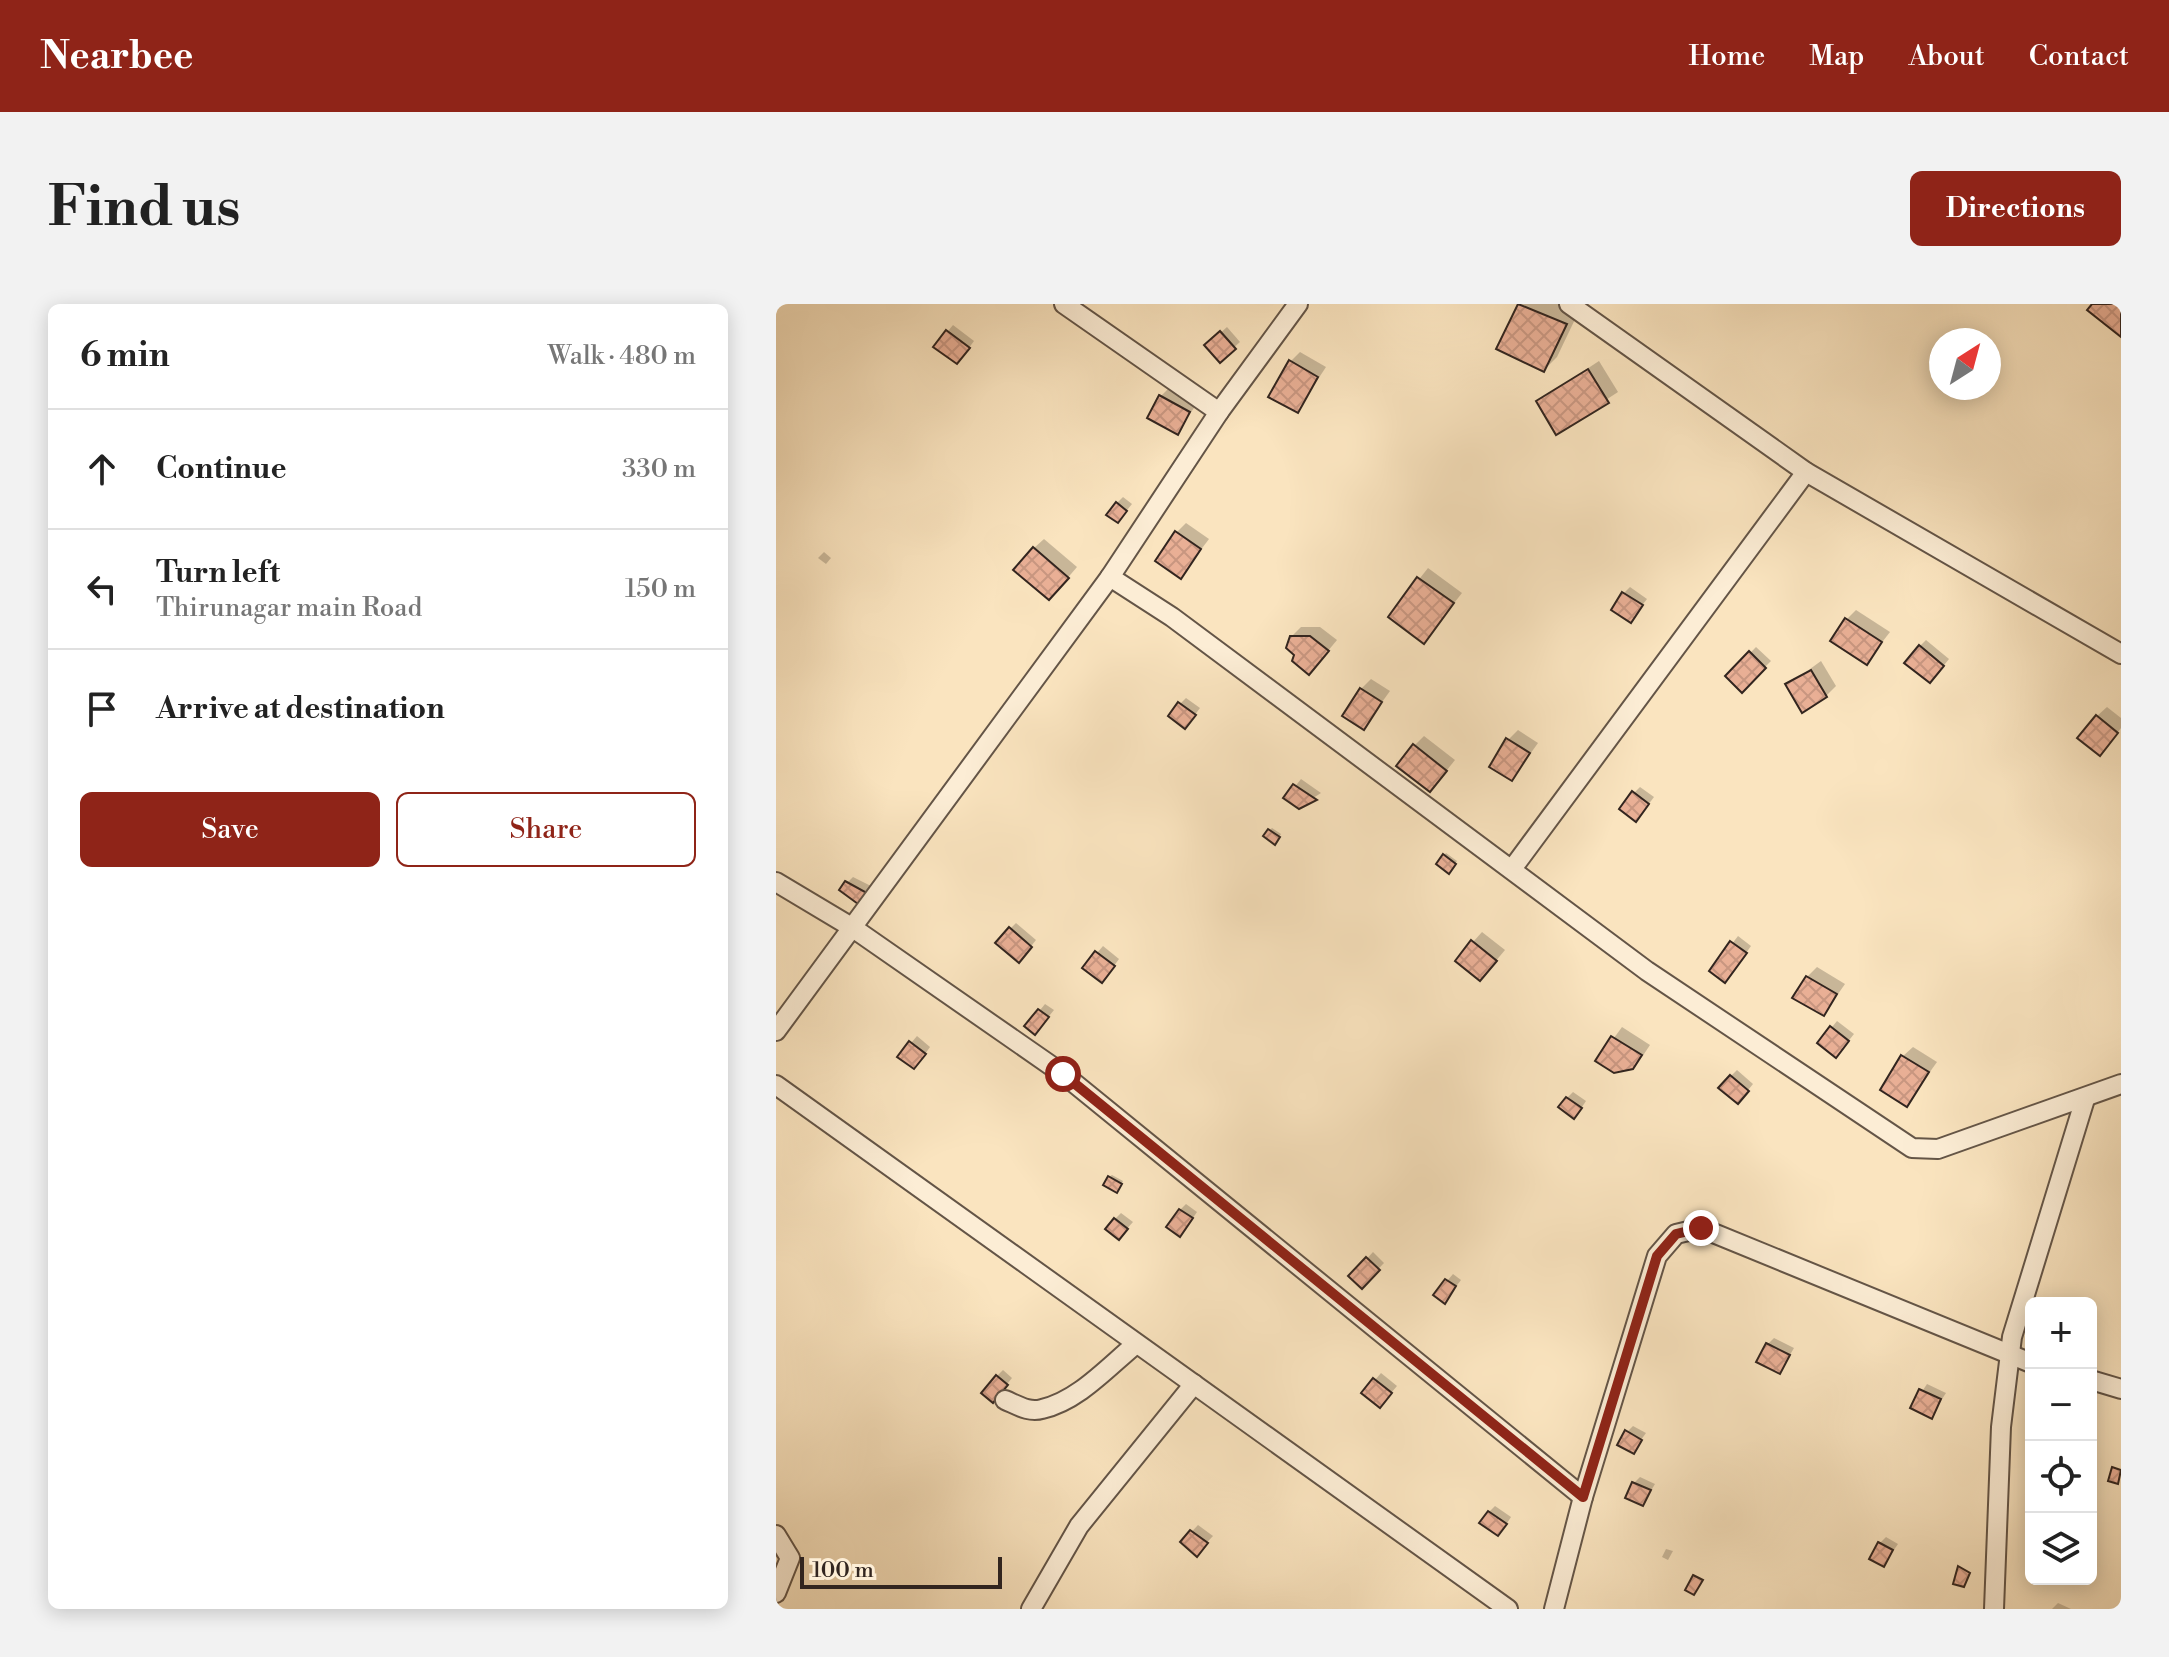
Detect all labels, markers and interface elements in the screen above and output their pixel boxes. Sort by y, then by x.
text: Nearbee [40,33,193,80]
text: Home [1689,39,1765,74]
text: Map [1809,39,1864,74]
text: About [1908,39,1985,74]
text: Contact [2029,39,2129,74]
button: Directions [1910,171,2121,246]
text: Find us [48,173,241,243]
north arrow [1929,328,2001,400]
text: 6 min [80,335,170,377]
text: Walk · 480 m [548,340,696,372]
icon: ahead [80,447,124,491]
text: Continue [156,450,287,488]
text: 330 m [622,453,696,485]
text: Turn left [156,554,280,592]
icon: left [80,567,124,611]
text: 150 m [625,573,696,605]
text: Thirunagar main Road [156,592,422,624]
icon: arrive [80,687,124,731]
text: Arrive at destination [156,690,445,728]
button: Save [80,792,380,867]
button: Share [396,792,696,867]
route start [1045,1056,1081,1092]
route end [1683,1210,1719,1246]
map controls [2025,1297,2097,1585]
button: + [2025,1297,2097,1369]
button: − [2025,1369,2097,1441]
button: locate [2025,1441,2097,1513]
button: layers [2025,1513,2097,1585]
scale bar [800,1553,1002,1589]
text: 100 m [812,1557,874,1584]

